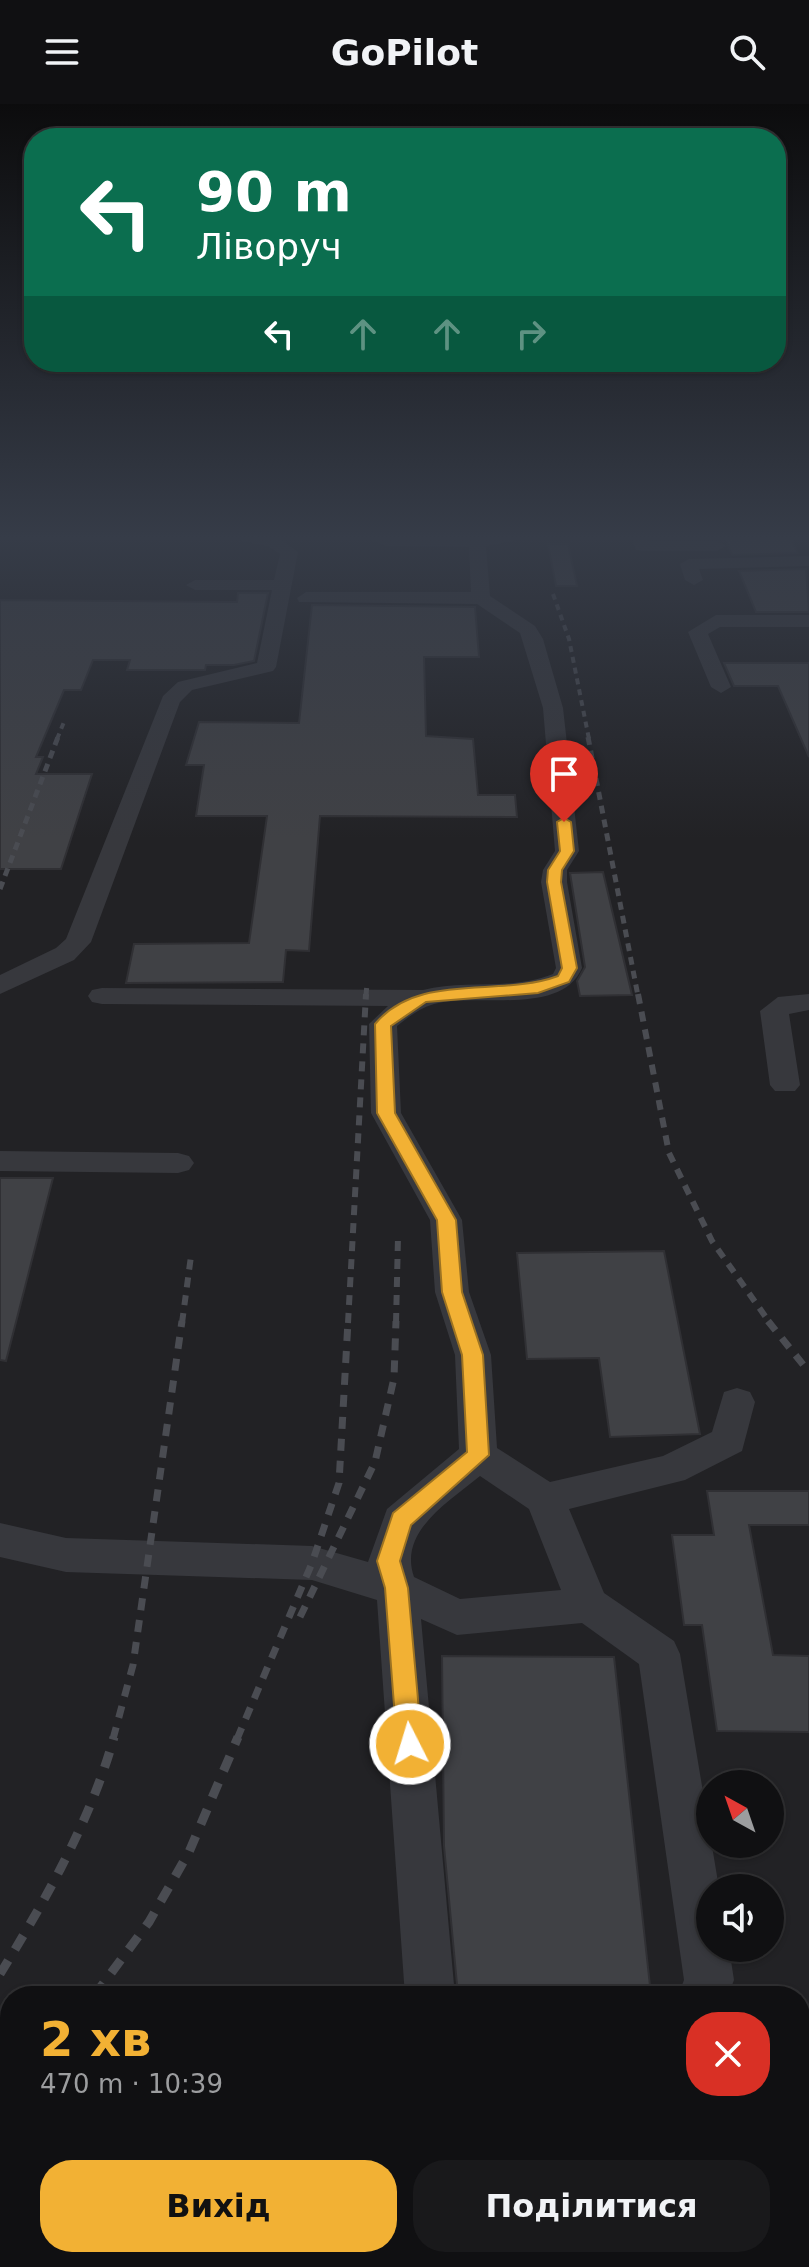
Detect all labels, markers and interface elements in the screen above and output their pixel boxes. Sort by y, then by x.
icon: menu [40,30,84,74]
icon: search [725,30,769,74]
text: GoPilot [331,32,478,73]
text: 90 m [196,159,352,224]
icon: left [64,160,168,264]
text: Ліворуч [196,226,342,267]
icon: left [257,312,301,356]
icon: ahead [341,312,385,356]
icon: ahead [425,312,469,356]
icon: right [509,312,553,356]
pin [530,740,598,822]
icon: arrive [542,752,586,796]
position arrow [368,1702,452,1786]
north arrow [696,1770,784,1858]
map controls [696,1770,784,1962]
button: sound [696,1874,784,1962]
text: 2 хв [40,2011,151,2067]
button: close [686,2012,770,2096]
text: 470 m · 10:39 [40,2069,223,2099]
button: Вихід [40,2160,397,2252]
button: Поділитися [413,2160,770,2252]

